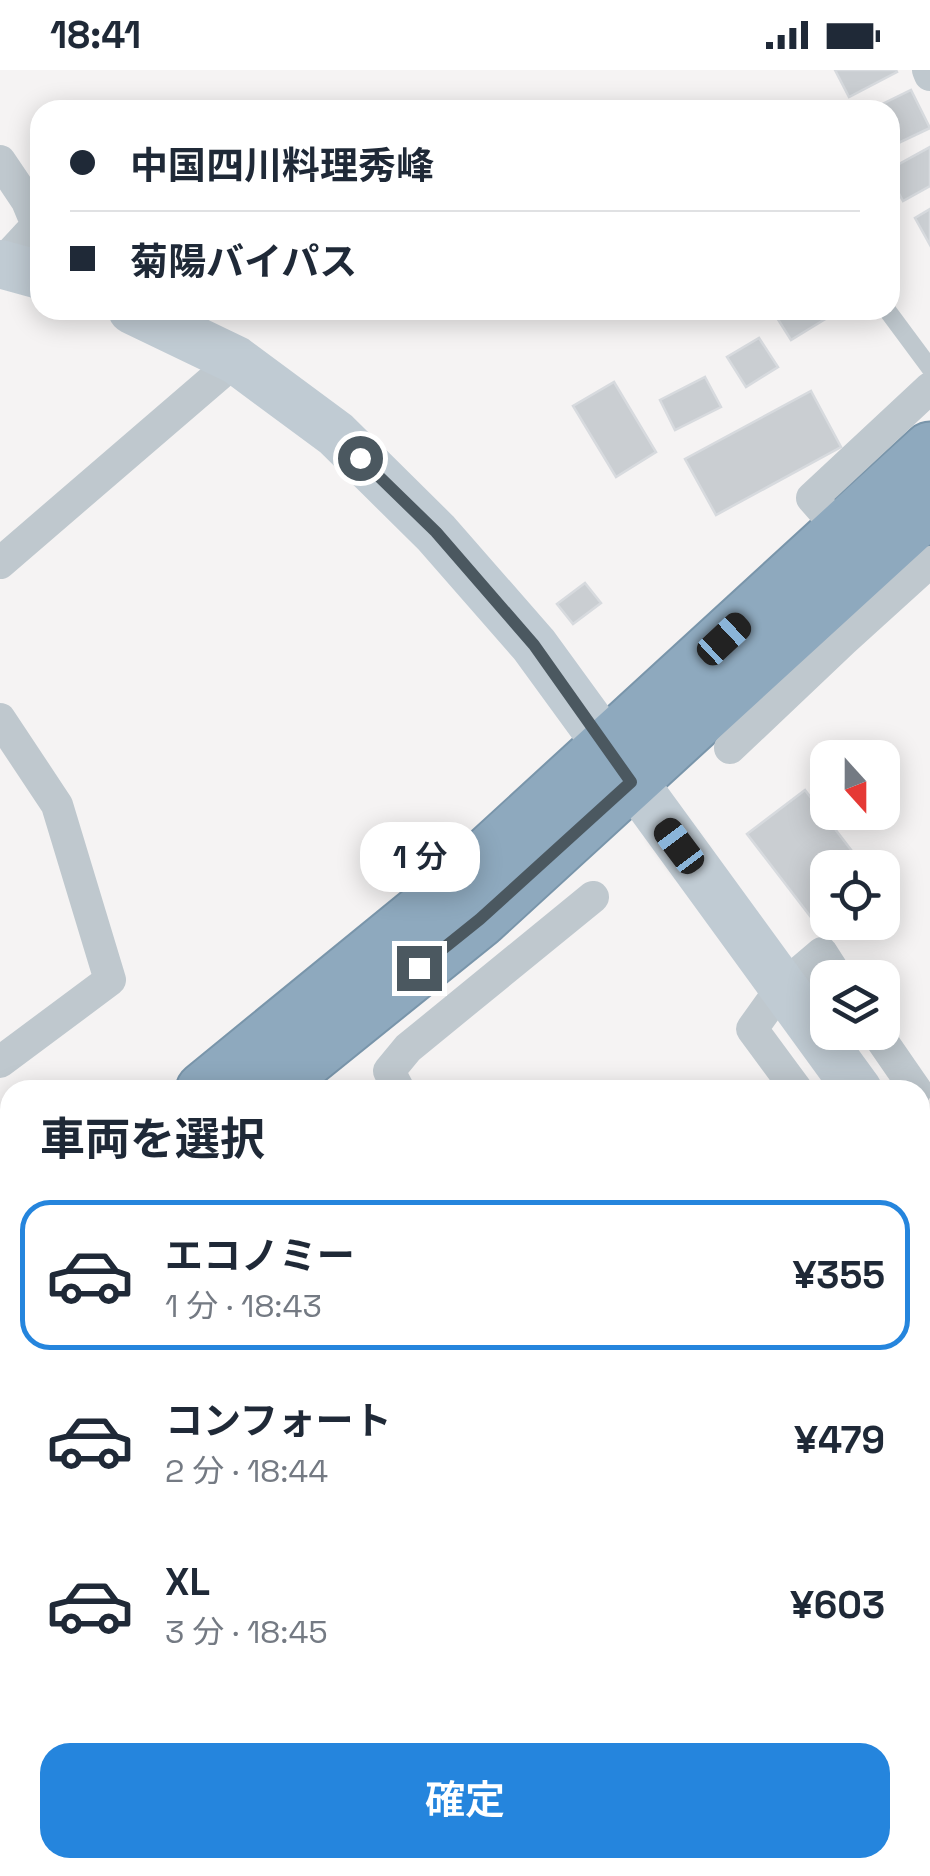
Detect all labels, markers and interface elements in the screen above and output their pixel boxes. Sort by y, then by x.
text: 18:41 [50,11,141,59]
text: 中国四川料理秀峰 [130,142,434,190]
text: 菊陽バイパス [130,238,357,286]
route start [338,436,383,481]
car [692,608,756,670]
north arrow [810,740,900,830]
map controls [810,740,900,1050]
car [649,813,709,879]
callout: 1 分 [359,823,479,893]
text: 1 分 [393,837,447,877]
button: locate [810,850,900,940]
route end [397,946,442,991]
button: layers [810,960,900,1050]
text: 車両を選択 [40,1111,265,1168]
icon: car [45,1230,135,1320]
text: エコノミー [165,1232,355,1280]
text: ¥355 [793,1251,885,1299]
text: 1 分 · 18:43 [165,1286,322,1326]
icon: car [45,1395,135,1485]
text: コンフォート [165,1397,392,1445]
text: ¥479 [794,1416,885,1464]
text: 2 分 · 18:44 [165,1451,328,1491]
text: XL [165,1558,210,1606]
icon: car [45,1560,135,1650]
text: ¥603 [790,1581,885,1629]
text: 3 分 · 18:45 [165,1612,328,1652]
button: 確定 [40,1743,890,1858]

